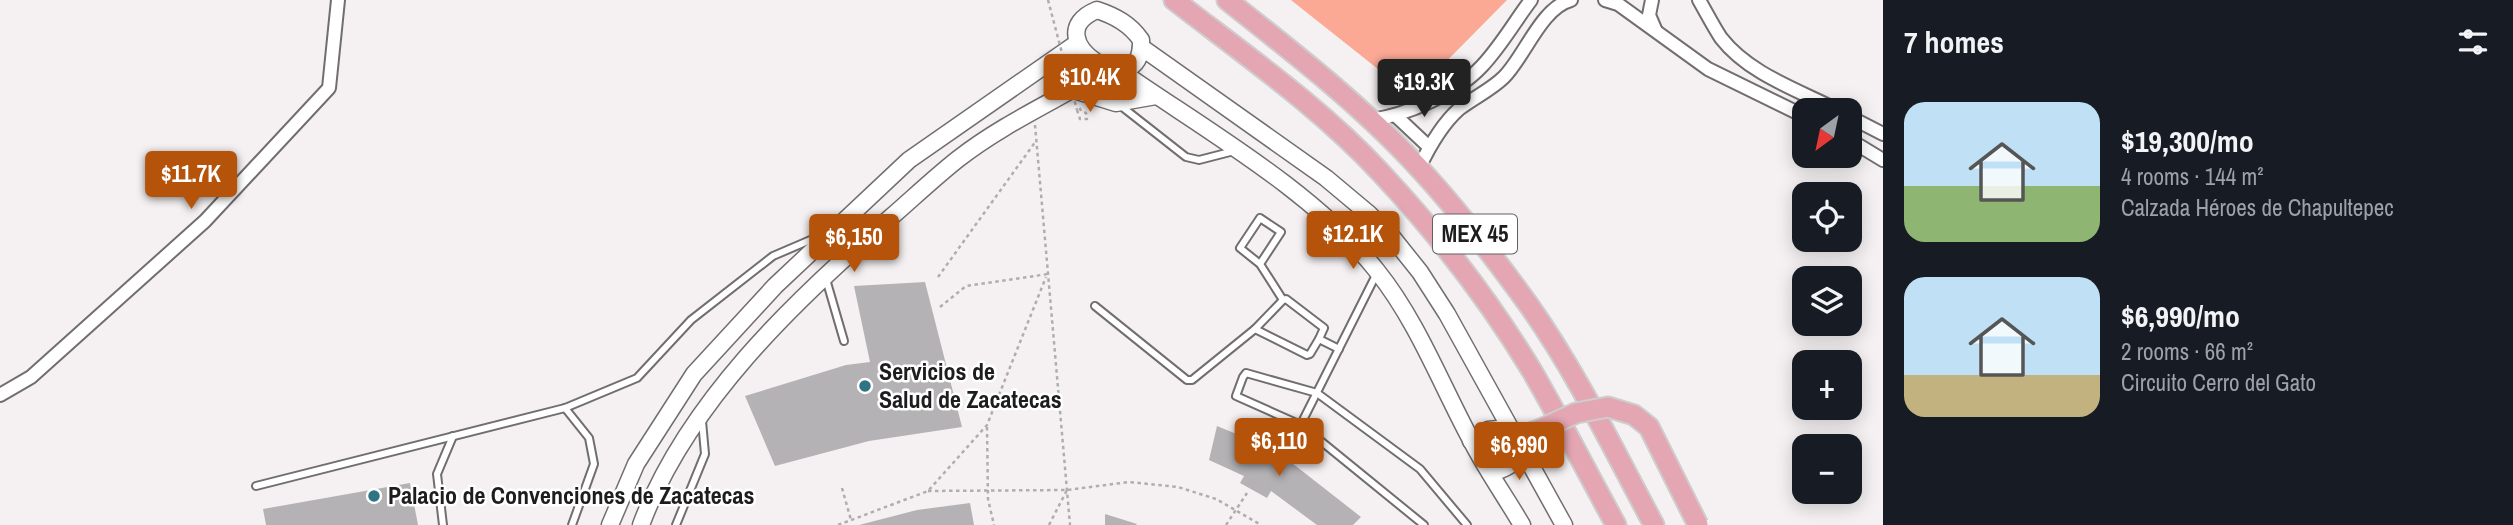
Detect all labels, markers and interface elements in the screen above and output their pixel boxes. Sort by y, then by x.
text: 7 homes [1904,22,2004,62]
icon: filters [2454,23,2492,61]
pin: $10.4K [1033,54,1147,114]
pin: $19.3K [1367,60,1481,119]
text: $10.4K [1060,61,1120,92]
text: $19.3K [1394,66,1454,97]
north arrow [1792,98,1862,168]
map controls [1792,98,1862,504]
text: $19,300/mo [2121,121,2254,161]
icon: home [1960,130,2044,214]
pin: $11.7K [134,152,248,211]
text: $11.7K [161,158,221,189]
text: 4 rooms · 144 m² [2121,161,2264,192]
button: locate [1792,182,1862,252]
text: Calzada Héroes de Chapultepec [2121,192,2394,223]
pin: $12.1K [1296,212,1410,271]
pin: $6,150 [797,215,911,274]
road number: MEX 45 [1433,215,1517,254]
text: $12.1K [1323,218,1383,249]
text: $6,150 [825,221,883,252]
button: layers [1792,266,1862,336]
text: $6,990/mo [2121,296,2240,336]
icon: home [1960,305,2044,389]
text: 2 rooms · 66 m² [2121,336,2253,367]
button: + [1792,350,1862,420]
place label: Servicios de Salud de Zacatecas [879,355,1062,415]
text: Circuito Cerro del Gato [2121,367,2316,398]
marker: Servicios de Salud de Zacatecas [857,378,873,394]
pin: $6,110 [1222,419,1336,478]
pin: $6,990 [1462,422,1576,482]
text: $6,110 [1251,425,1307,456]
text: $6,990 [1490,429,1548,460]
button: − [1792,434,1862,504]
place label: Palacio de Convenciones de Zacatecas [388,479,755,511]
marker: Palacio de Convenciones de Zacatecas [366,488,382,504]

